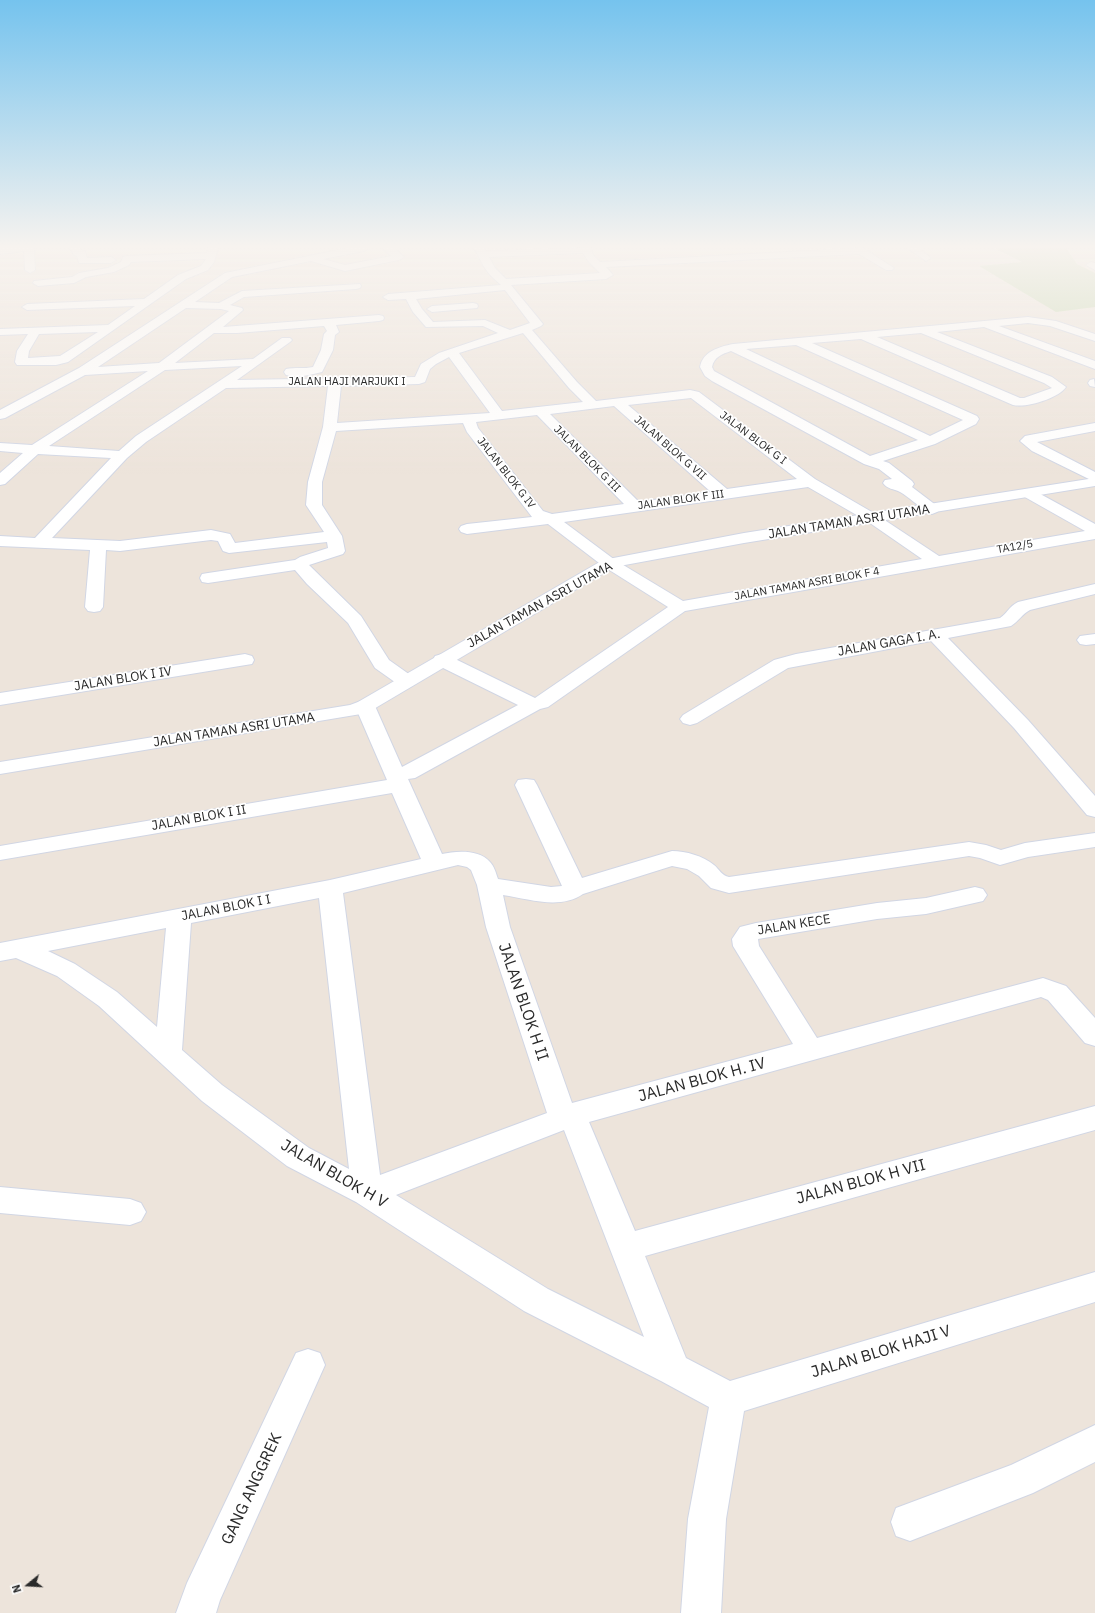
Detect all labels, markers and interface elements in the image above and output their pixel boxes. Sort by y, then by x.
street label: JALAN HAJI MARJUKI I [288,375,406,389]
street label: JALAN BLOK G I [717,409,789,467]
street label: JALAN BLOK G VII [631,413,709,483]
street label: JALAN BLOK G III [551,423,623,495]
street label: JALAN BLOK G IV [474,435,538,511]
street label: JALAN BLOK F III [637,487,725,513]
street label: JALAN TAMAN ASRI UTAMA [767,502,931,542]
street label: TA12/5 [996,537,1034,557]
street label: JALAN TAMAN ASRI UTAMA [465,559,615,651]
street label: JALAN TAMAN ASRI BLOK F 4 [733,565,881,603]
street label: JALAN GAGA I. A. [837,626,941,660]
street label: JALAN BLOK I IV [73,664,173,694]
street label: JALAN TAMAN ASRI UTAMA [152,710,316,750]
street label: JALAN BLOK I II [150,802,248,834]
street label: JALAN BLOK I I [180,892,272,924]
street label: JALAN KECE [756,912,832,938]
street label: JALAN BLOK H II [494,941,552,1063]
street label: JALAN BLOK H. IV [636,1054,768,1106]
street label: JALAN BLOK H V [277,1136,391,1212]
street label: JALAN BLOK H VII [794,1156,928,1208]
street label: JALAN BLOK HAJI V [809,1322,953,1382]
street label: GANG ANGGREK [218,1430,286,1548]
north arrow [8,1565,48,1605]
text: N [9,1583,24,1595]

